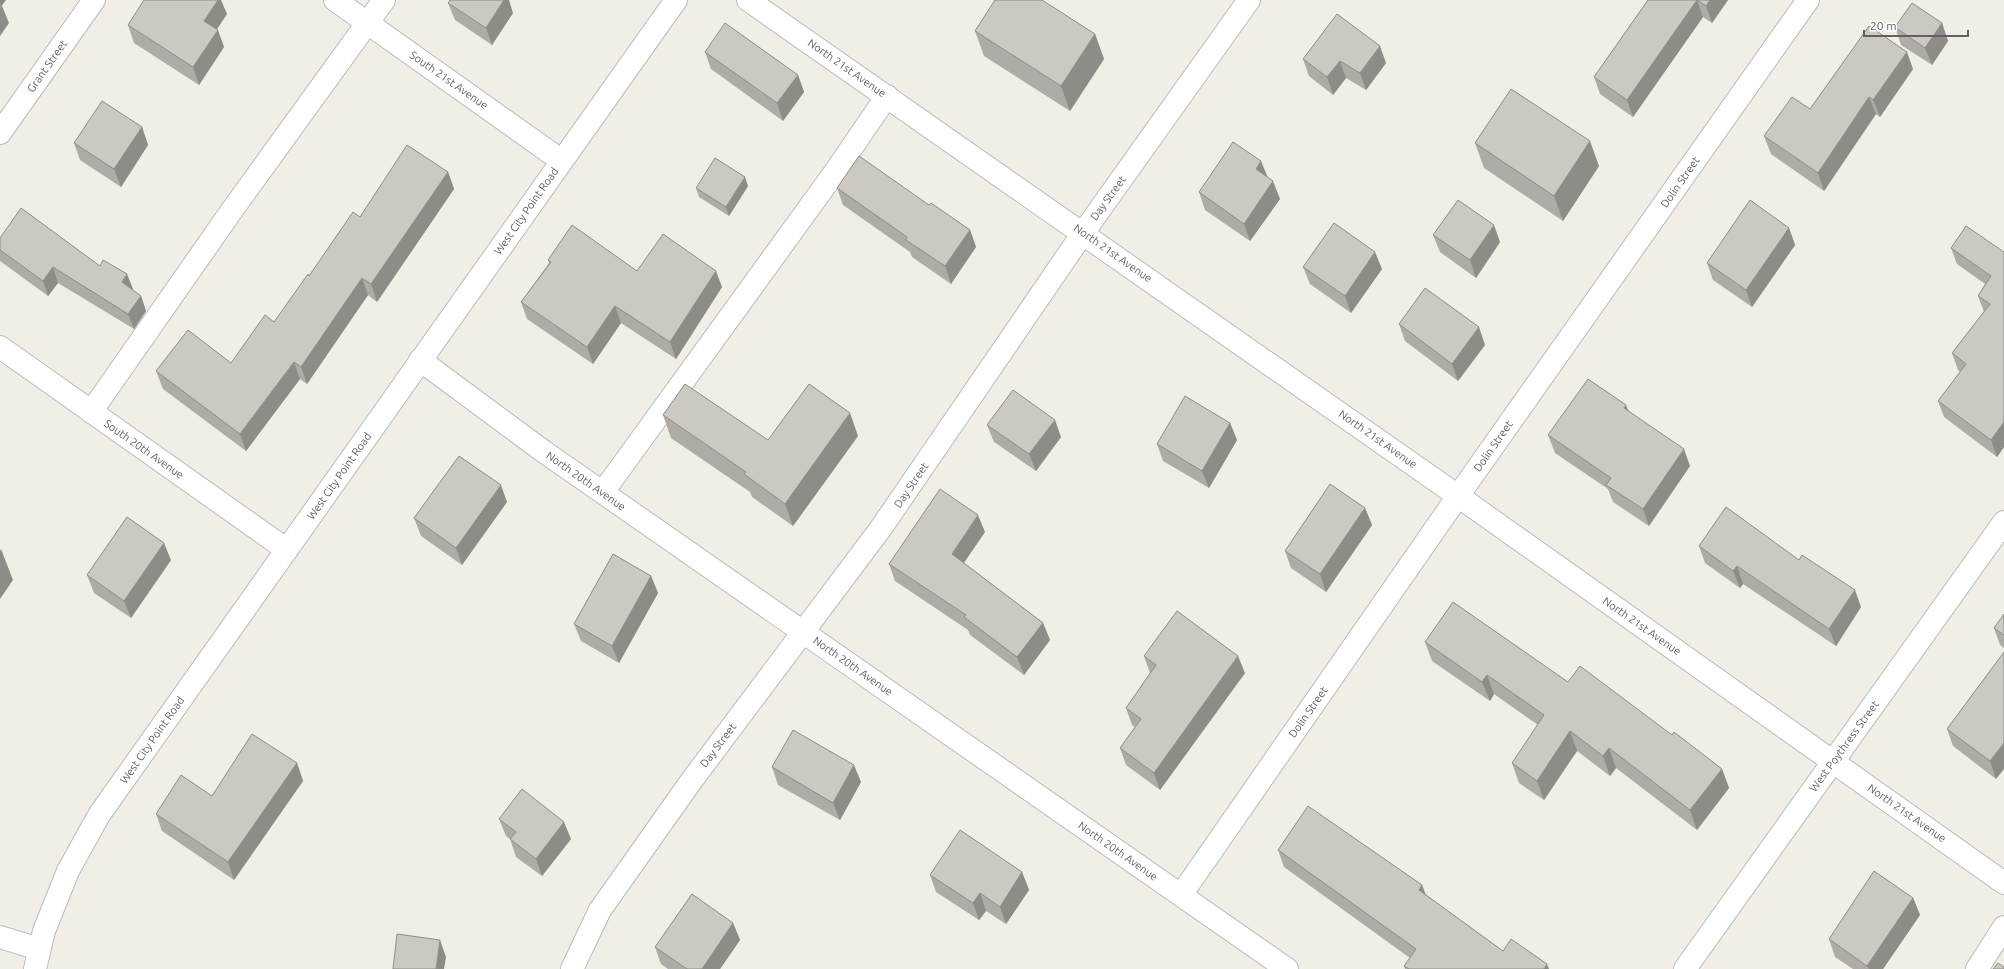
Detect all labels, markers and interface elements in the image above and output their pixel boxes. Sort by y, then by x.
scale bar [1864,12,1968,38]
text: 20 m [1870,19,1897,32]
street label: Grant Street [25,37,70,94]
street label: North 21st Avenue [806,37,888,99]
street label: South 21st Avenue [408,49,490,111]
street label: Dolin Street [1658,154,1702,210]
street label: West City Point Road [491,165,561,257]
street label: Day Street [1088,173,1129,223]
street label: North 21st Avenue [1072,222,1154,284]
street label: North 21st Avenue [1337,408,1419,470]
street label: South 20th Avenue [102,417,186,481]
street label: Dolin Street [1471,418,1515,474]
street label: West City Point Road [304,430,374,522]
street label: North 20th Avenue [544,449,628,513]
street label: Day Street [891,460,931,510]
street label: North 21st Avenue [1601,595,1683,657]
street label: North 20th Avenue [811,634,895,698]
street label: Dolin Street [1286,684,1330,740]
street label: West City Point Road [117,694,187,786]
street label: West Poythress Street [1807,698,1881,794]
street label: Day Street [698,720,739,769]
street label: North 21st Avenue [1866,782,1948,844]
street label: North 20th Avenue [1076,819,1160,883]

